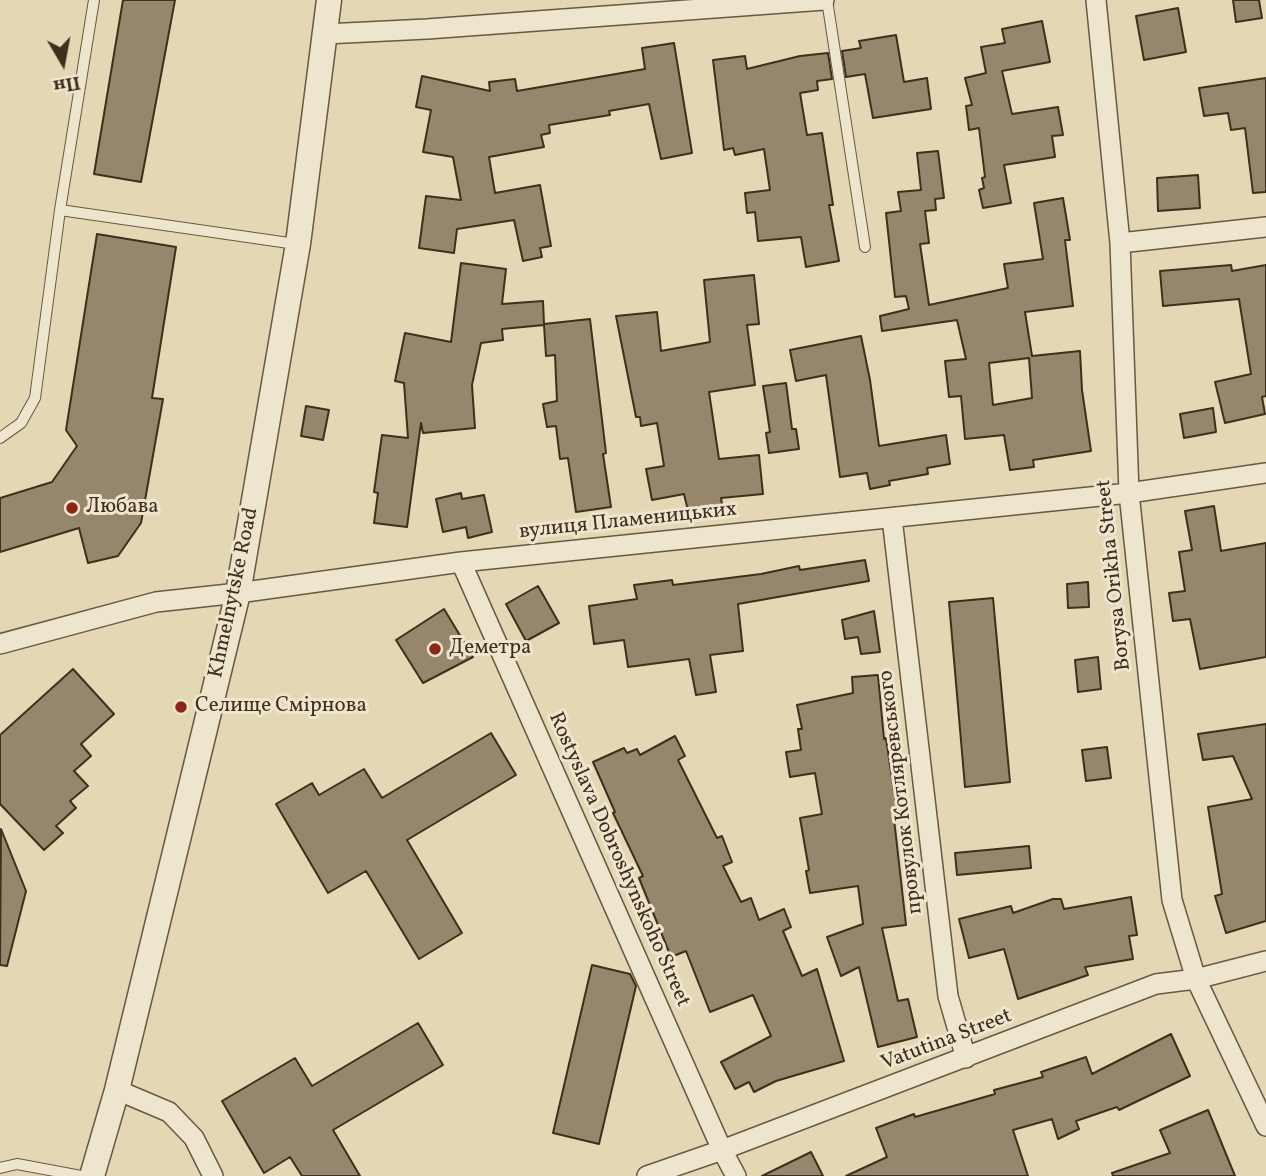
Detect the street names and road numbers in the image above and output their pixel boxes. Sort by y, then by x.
street label: Borysa Orikha Street [1092,478,1138,672]
street label: вулиця Пламеницьких [518,498,738,546]
street label: Khmelnytske Road [205,505,265,681]
street label: провулок Котляревського [875,668,929,916]
street label: Rostyslava Dobroshynskoho Street [541,709,695,1011]
street label: Vatutina Street [878,1005,1016,1077]

